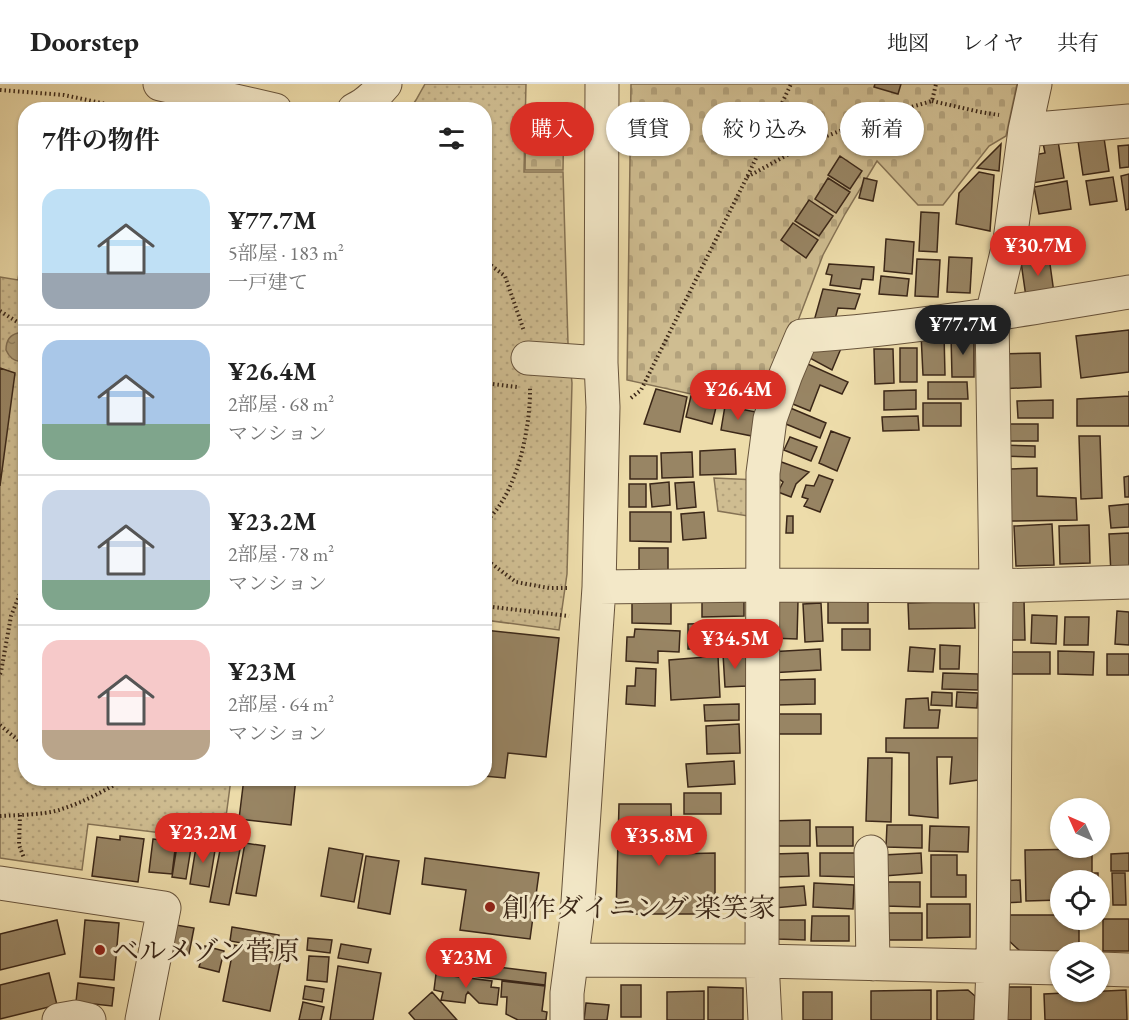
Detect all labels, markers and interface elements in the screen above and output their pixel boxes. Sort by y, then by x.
text: Doorstep [30,23,139,59]
text: 地図 [887,29,929,56]
text: レイヤ [962,29,1024,56]
text: 共有 [1057,29,1099,56]
chip: 購入 [510,102,594,156]
chip: 賃貸 [606,102,690,156]
chip: 絞り込み [702,102,828,156]
chip: 新着 [840,102,924,156]
icon: filters [435,122,468,155]
text: 7件の物件 [42,123,160,157]
text: ¥77.7M [228,203,317,237]
icon: home [90,213,162,285]
pin: ¥30.7M [989,226,1087,277]
text: ¥30.7M [1004,232,1072,258]
text: 5部屋 · 183 m² [228,240,344,266]
text: 一戸建て [228,269,308,295]
pin: ¥77.7M [914,305,1012,356]
text: ¥77.7M [929,311,997,337]
text: ¥26.4M [228,354,317,388]
icon: home [90,364,162,436]
pin: ¥26.4M [689,370,787,421]
text: ¥26.4M [704,376,772,402]
text: 2部屋 · 68 m² [228,391,334,417]
text: マンション [228,420,327,446]
text: ¥23.2M [228,504,317,538]
icon: home [90,514,162,586]
text: 2部屋 · 78 m² [228,541,334,567]
text: マンション [228,570,327,596]
pin: ¥34.5M [686,619,784,670]
text: ¥34.5M [701,625,769,651]
text: ¥23M [228,654,296,688]
icon: home [90,664,162,736]
text: 2部屋 · 64 m² [228,691,334,717]
text: マンション [228,720,327,746]
north arrow [1050,798,1110,858]
map controls [1050,798,1110,1002]
pin: ¥23.2M [154,813,252,864]
pin: ¥35.8M [610,816,708,867]
text: ¥23.2M [169,819,237,845]
text: ¥35.8M [625,822,693,848]
button: locate [1050,870,1110,930]
place label: 創作ダイニング 楽笑家 [502,890,775,925]
marker: 創作ダイニング 楽笑家 [483,900,497,914]
place label: ベルメゾン菅原 [112,933,299,968]
pin: ¥23M [430,938,502,989]
button: layers [1050,942,1110,1002]
marker: ベルメゾン菅原 [93,943,107,957]
text: ¥23M [440,944,492,970]

